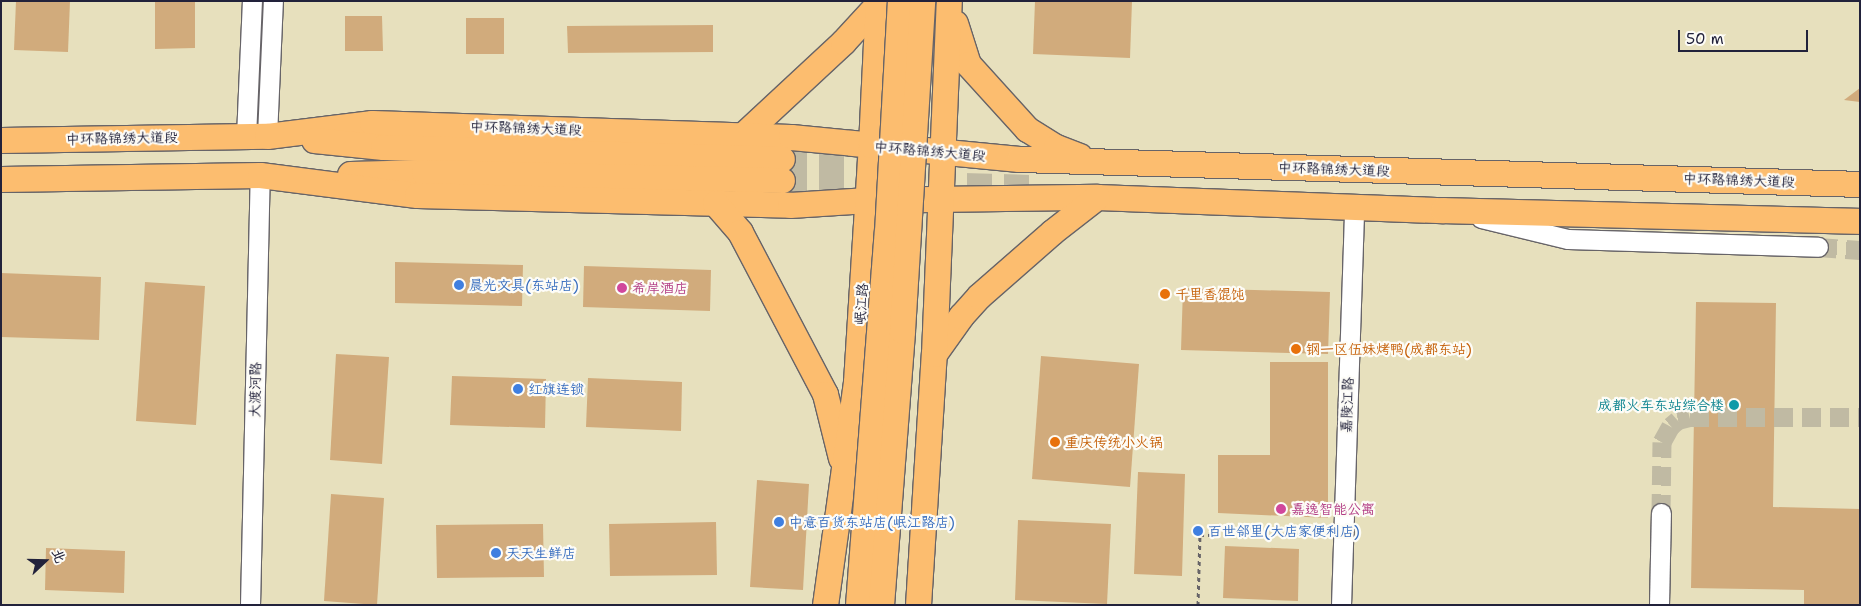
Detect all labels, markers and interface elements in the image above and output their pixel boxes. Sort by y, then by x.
scale bar [1681,20,1811,52]
text: 50 m [1686,29,1724,49]
street label: 中环路锦绣大道段 [470,118,582,138]
street label: 中环路锦绣大道段 [66,129,178,147]
street label: 中环路锦绣大道段 [873,138,987,164]
street label: 中环路锦绣大道段 [1278,159,1390,179]
street label: 中环路锦绣大道段 [1683,170,1795,190]
place label: 晨光文具(东站店) [469,277,579,293]
marker: 晨光文具(东站店) [453,279,465,291]
place label: 希岸酒店 [632,280,688,296]
marker: 希岸酒店 [616,282,628,294]
street label: 岷江路 [851,282,871,326]
place label: 千里香馄饨 [1175,286,1245,302]
marker: 千里香馄饨 [1159,288,1171,300]
place label: 钢一区伍妹烤鸭(成都东站) [1306,341,1472,357]
marker: 钢一区伍妹烤鸭(成都东站) [1290,343,1302,355]
street label: 大渡河路 [246,362,264,418]
street label: 嘉陵江路 [1338,377,1356,433]
place label: 红旗连锁 [528,381,584,397]
marker: 红旗连锁 [512,383,524,395]
place label: 成都火车东站综合楼 [1598,397,1724,413]
marker: 成都火车东站综合楼 [1728,399,1740,411]
place label: 重庆传统小火锅 [1065,434,1163,450]
marker: 重庆传统小火锅 [1049,436,1061,448]
place label: 嘉逸智能公寓 [1291,501,1375,517]
marker: 嘉逸智能公寓 [1275,503,1287,515]
place label: 中意百货东站店(岷江路店) [789,514,955,530]
marker: 中意百货东站店(岷江路店) [773,516,785,528]
place label: 百世邻里(大店家便利店) [1208,523,1360,539]
marker: 百世邻里(大店家便利店) [1192,525,1204,537]
north arrow [20,536,70,586]
place label: 天天生鲜店 [506,545,576,561]
text: 北 [48,546,70,565]
marker: 天天生鲜店 [490,547,502,559]

